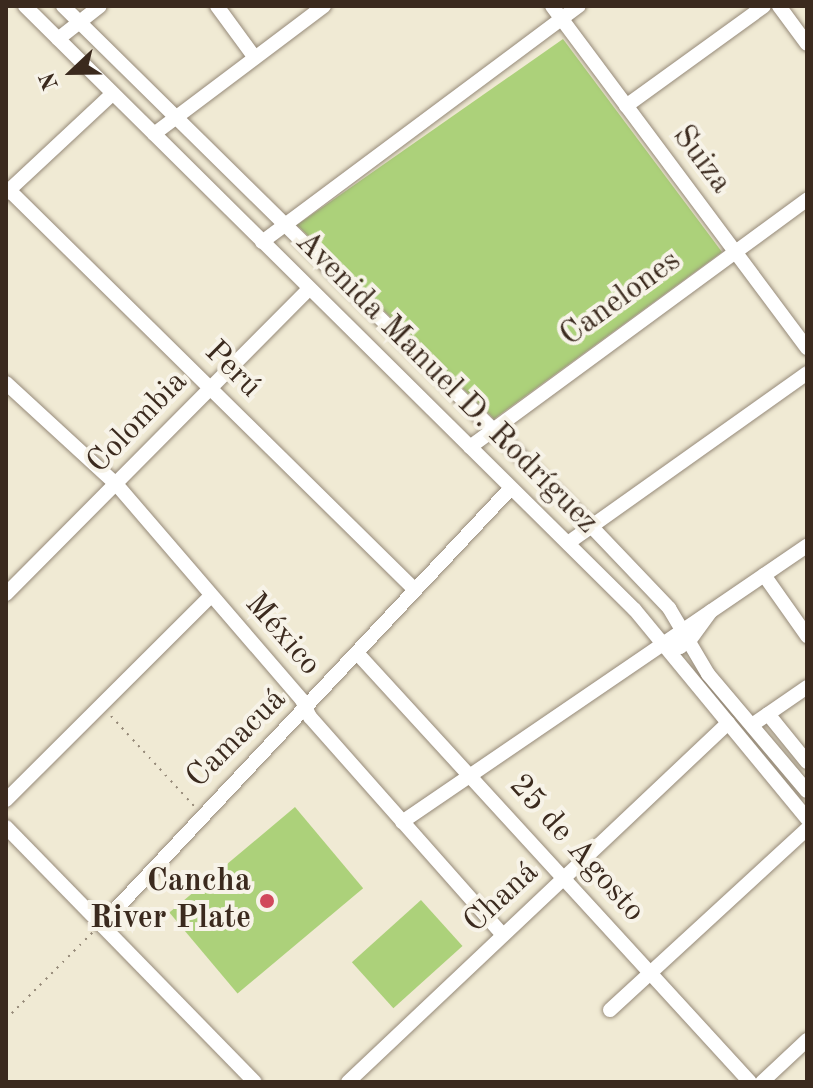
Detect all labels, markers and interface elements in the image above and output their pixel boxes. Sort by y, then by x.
north arrow [32,32,112,112]
text: N [36,69,63,93]
street label: Suiza [663,118,739,202]
street label: Avenida Manuel D. Rodríguez [287,224,605,542]
street label: Canelones [553,242,689,356]
street label: Perú [195,333,269,407]
street label: Colombia [80,364,196,482]
street label: México [236,586,328,684]
street label: Camacuá [179,681,295,797]
street label: 25 de Agosto [500,767,652,931]
street label: Chaná [457,854,547,942]
place label: Cancha River Plate [90,864,251,939]
marker: Cancha River Plate [258,892,276,910]

